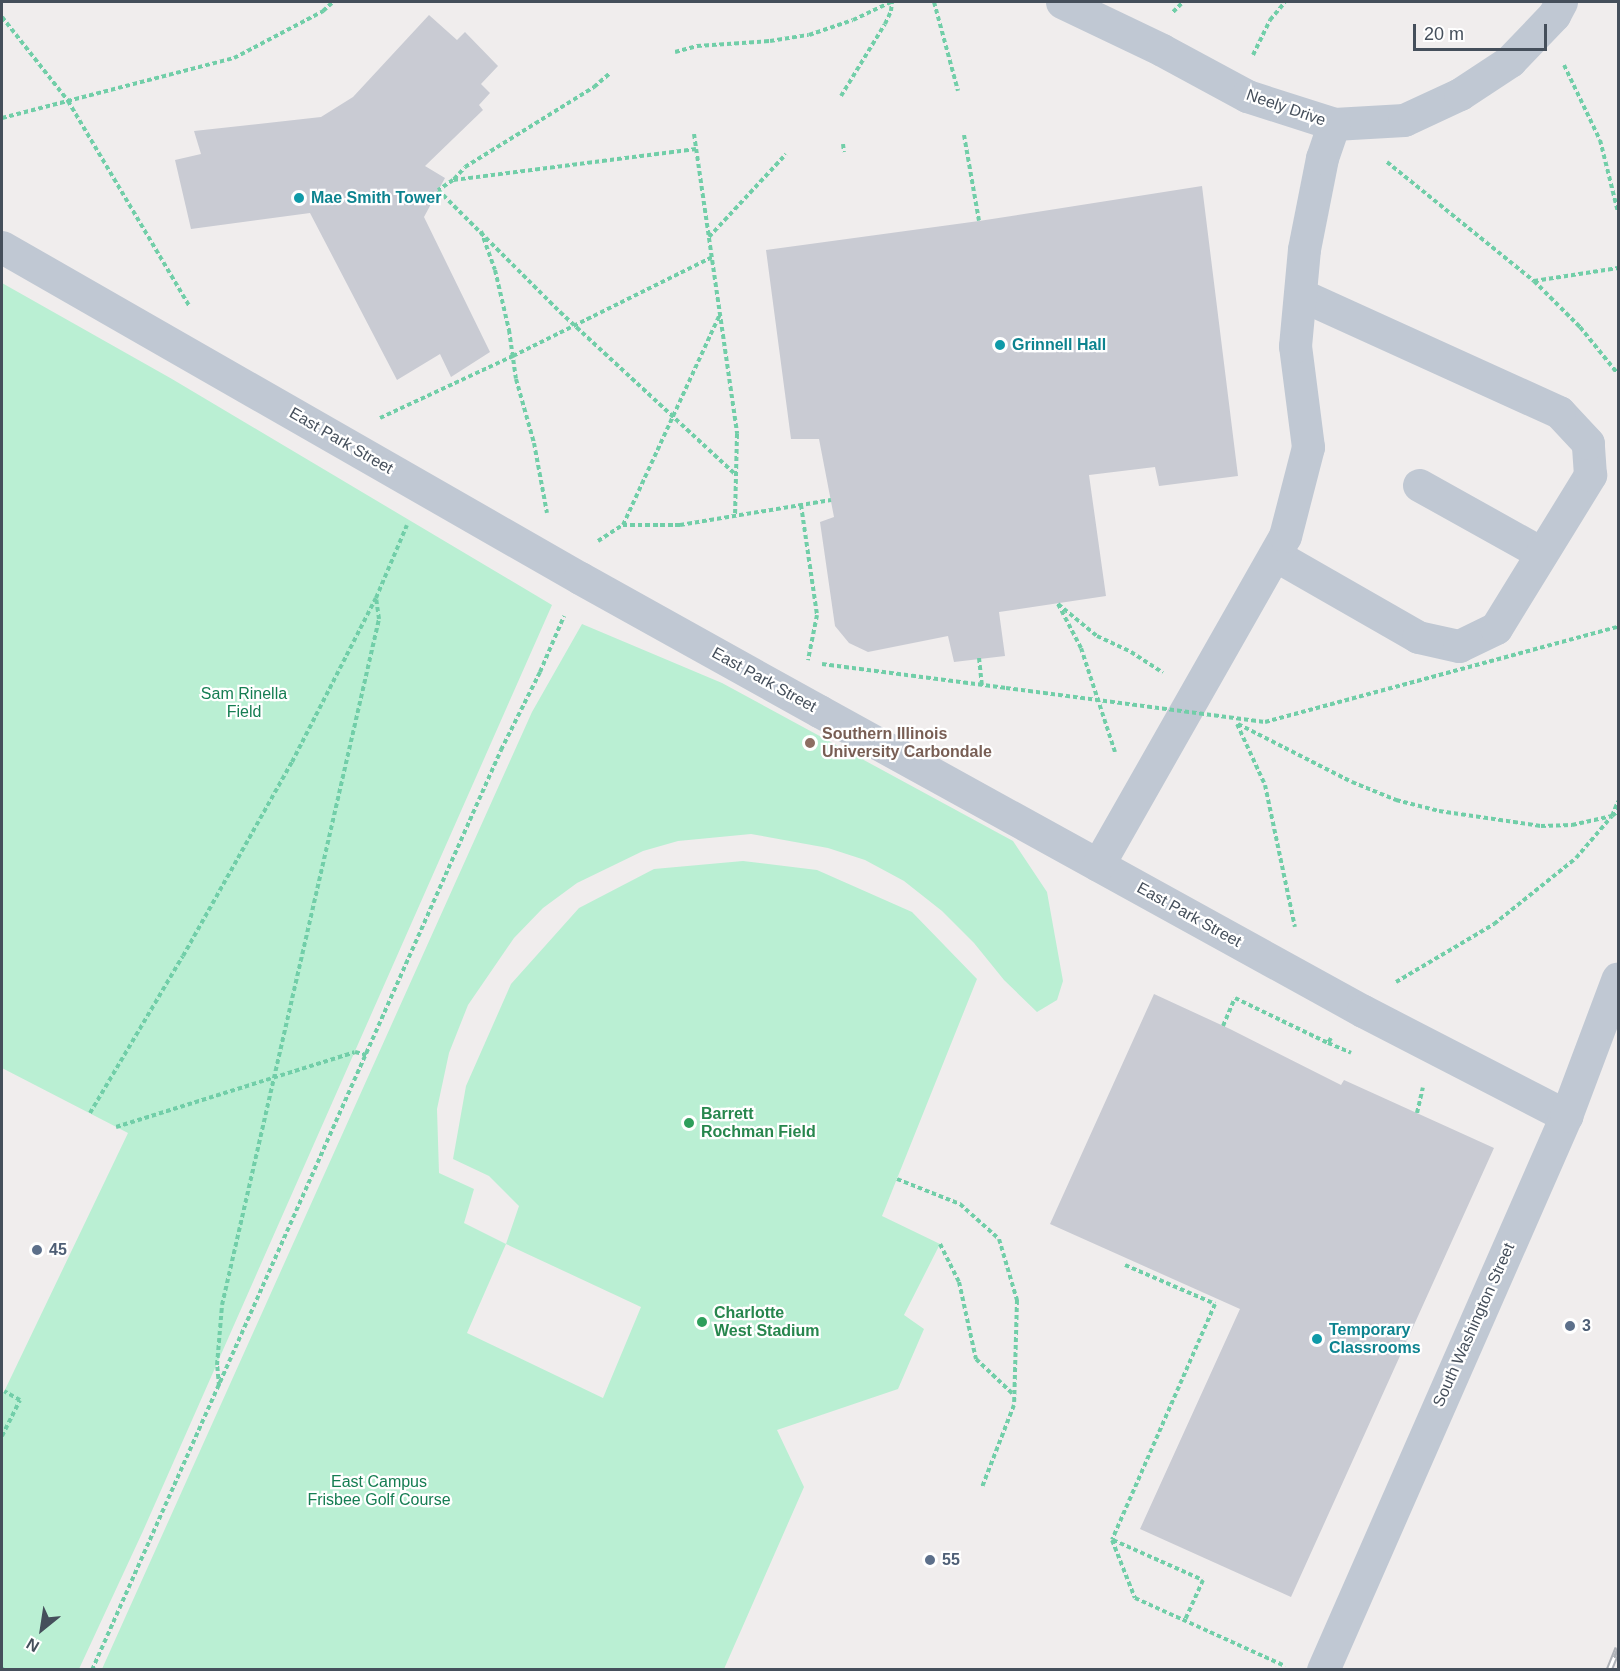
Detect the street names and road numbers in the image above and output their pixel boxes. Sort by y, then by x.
street label: Neely Drive [1244,85,1328,131]
street label: East Park Street [286,404,396,478]
street label: East Park Street [708,643,820,717]
street label: East Park Street [1133,878,1245,952]
street label: South Washington Street [1429,1240,1519,1410]

